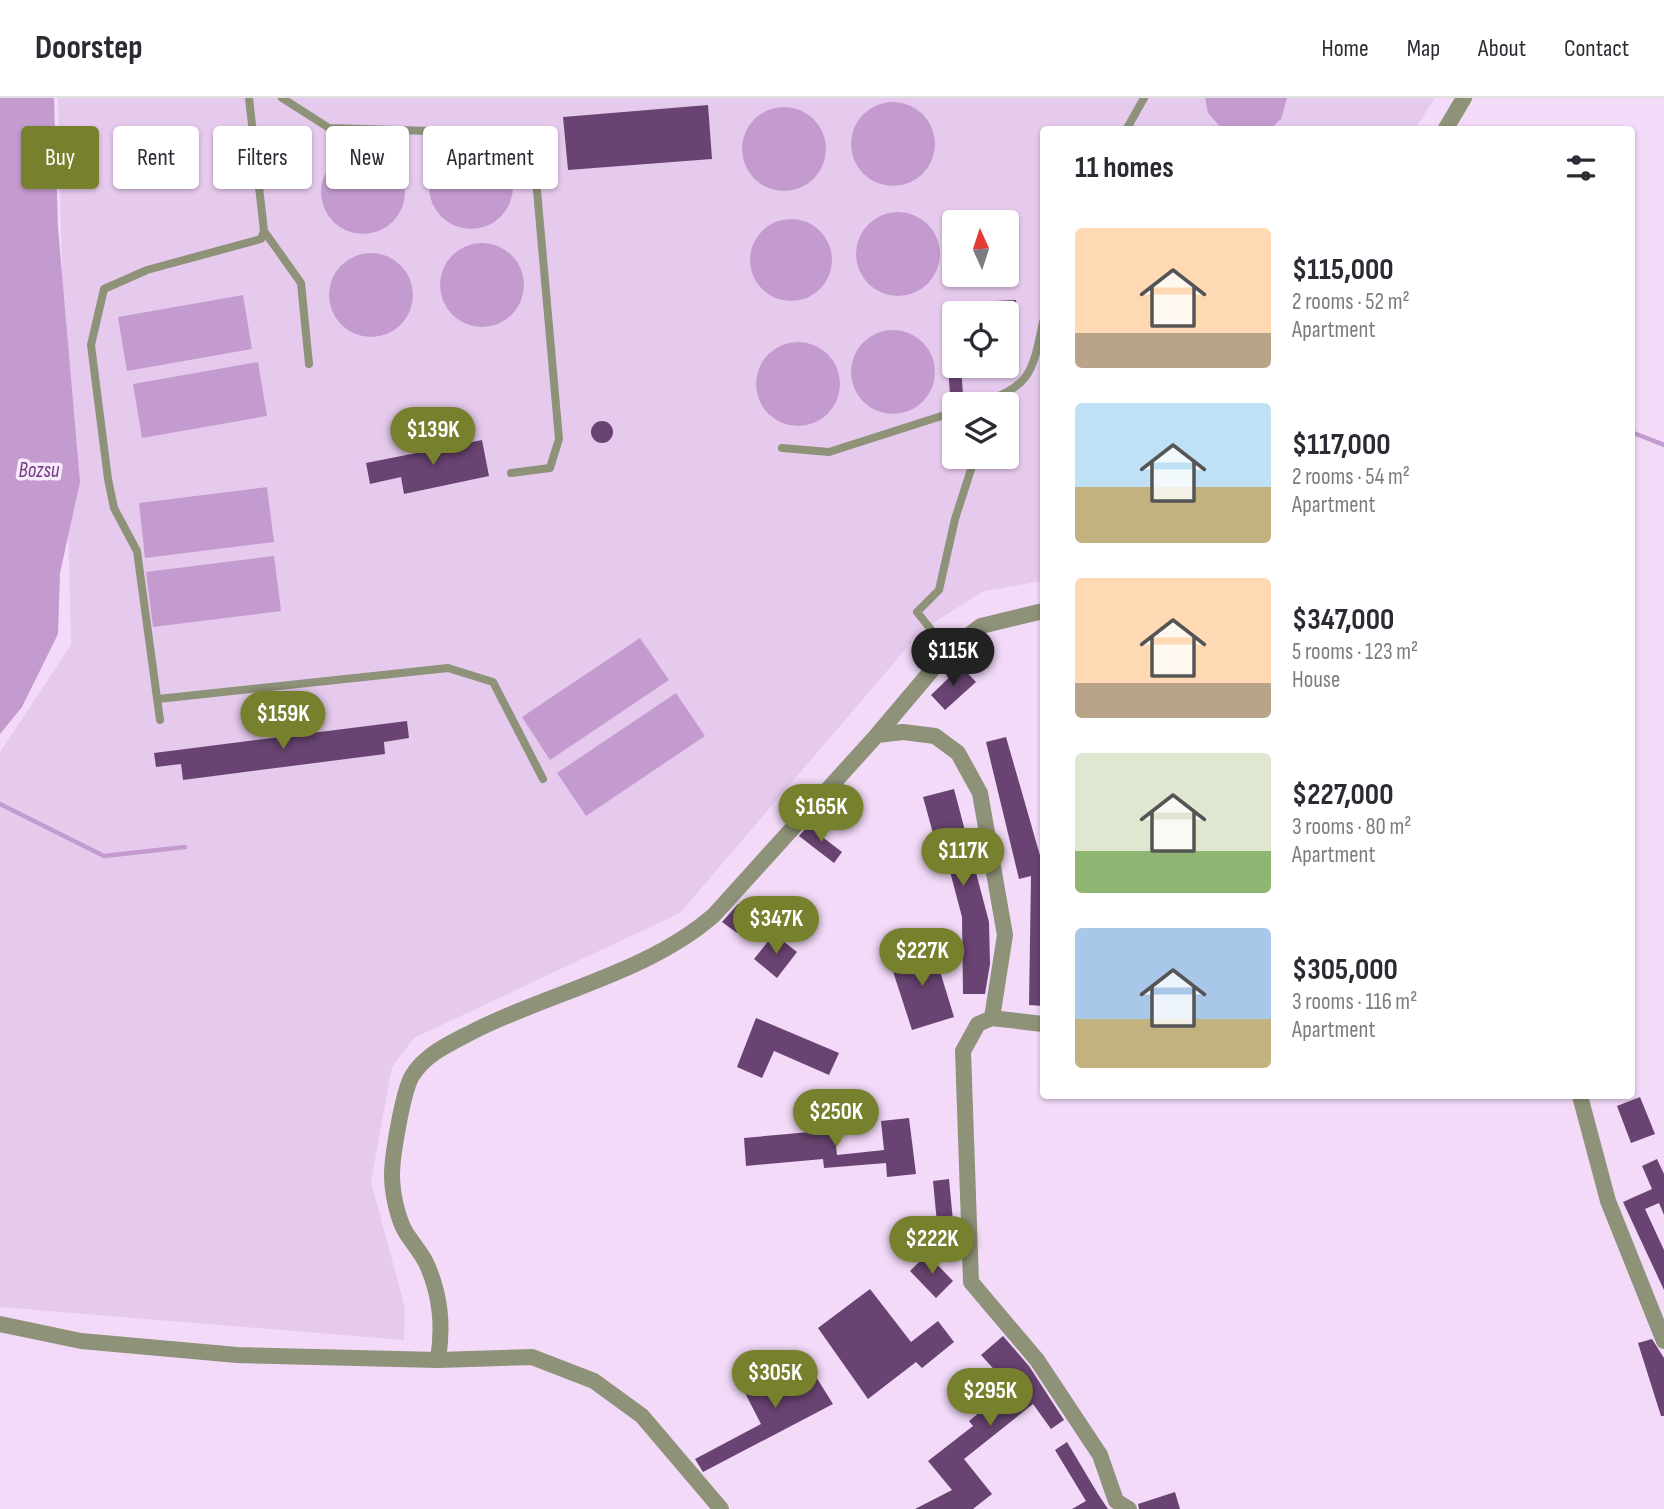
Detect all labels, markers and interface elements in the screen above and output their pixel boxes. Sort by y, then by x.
text: Doorstep [35,28,143,68]
text: Home [1321,34,1369,63]
text: Map [1407,34,1440,63]
text: About [1478,34,1526,63]
text: Contact [1564,34,1629,63]
chip: Buy [21,126,99,189]
chip: Rent [113,126,199,189]
chip: Filters [213,126,312,189]
chip: New [326,126,409,189]
chip: Apartment [423,126,558,189]
icon: filters [1562,149,1600,187]
text: 11 homes [1075,150,1174,186]
north arrow [942,210,1018,287]
map controls [942,210,1019,469]
text: $115,000 [1292,252,1394,288]
icon: home [1131,256,1215,340]
text: 2 rooms · 52 m² [1292,288,1410,316]
button: locate [942,301,1019,378]
text: Apartment [1292,316,1376,344]
button: layers [942,392,1019,469]
pin: $139K [384,408,482,467]
text: $139K [406,416,460,444]
text: $117,000 [1292,427,1390,463]
icon: home [1131,431,1215,515]
water label: Bozsu [19,458,60,483]
text: 2 rooms · 54 m² [1292,463,1410,491]
text: Apartment [1292,491,1376,519]
text: $347,000 [1292,602,1394,638]
icon: home [1131,606,1215,690]
pin: $115K [904,628,1002,688]
text: $115K [927,637,979,665]
text: 5 rooms · 123 m² [1292,638,1418,666]
text: House [1292,666,1340,694]
pin: $159K [234,692,332,751]
text: $159K [256,700,310,728]
text: $227,000 [1292,777,1393,813]
icon: home [1131,781,1215,865]
pin: $165K [772,784,870,844]
text: $165K [794,793,848,821]
text: 3 rooms · 80 m² [1292,813,1411,841]
pin: $117K [914,828,1012,888]
text: $117K [937,837,989,865]
text: Apartment [1292,841,1376,869]
pin: $347K [727,896,825,956]
text: $347K [749,905,803,933]
pin: $227K [873,928,971,988]
text: $227K [895,937,949,965]
text: $305,000 [1292,952,1398,988]
icon: home [1131,956,1215,1040]
text: 3 rooms · 116 m² [1292,988,1417,1016]
text: Apartment [1292,1016,1376,1044]
pin: $250K [787,1090,885,1149]
text: $250K [809,1098,863,1126]
pin: $222K [883,1216,981,1276]
text: $222K [905,1225,959,1253]
pin: $305K [726,1350,824,1410]
text: $305K [748,1359,802,1387]
pin: $295K [941,1368,1039,1428]
text: $295K [963,1377,1017,1405]

